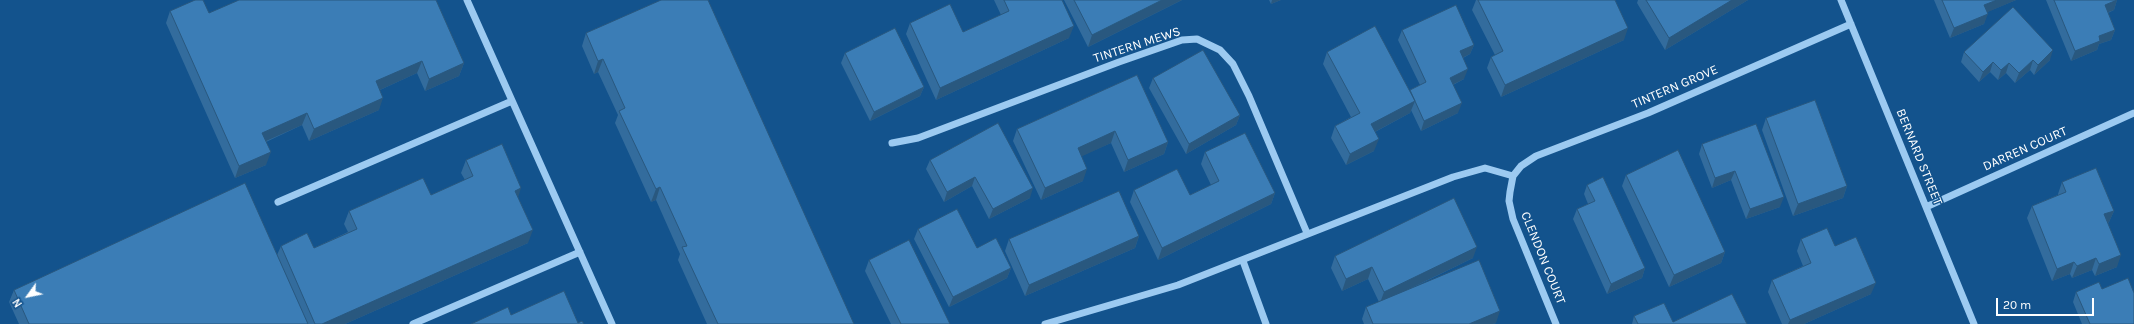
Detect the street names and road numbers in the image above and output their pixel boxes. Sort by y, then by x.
street label: TINTERN MEWS [1092,24,1182,66]
street label: TINTERN GROVE [1630,62,1720,112]
street label: BERNARD STREET [1893,106,1945,208]
street label: DARREN COURT [1980,123,2070,175]
street label: CLENDON COURT [1517,209,1569,307]

